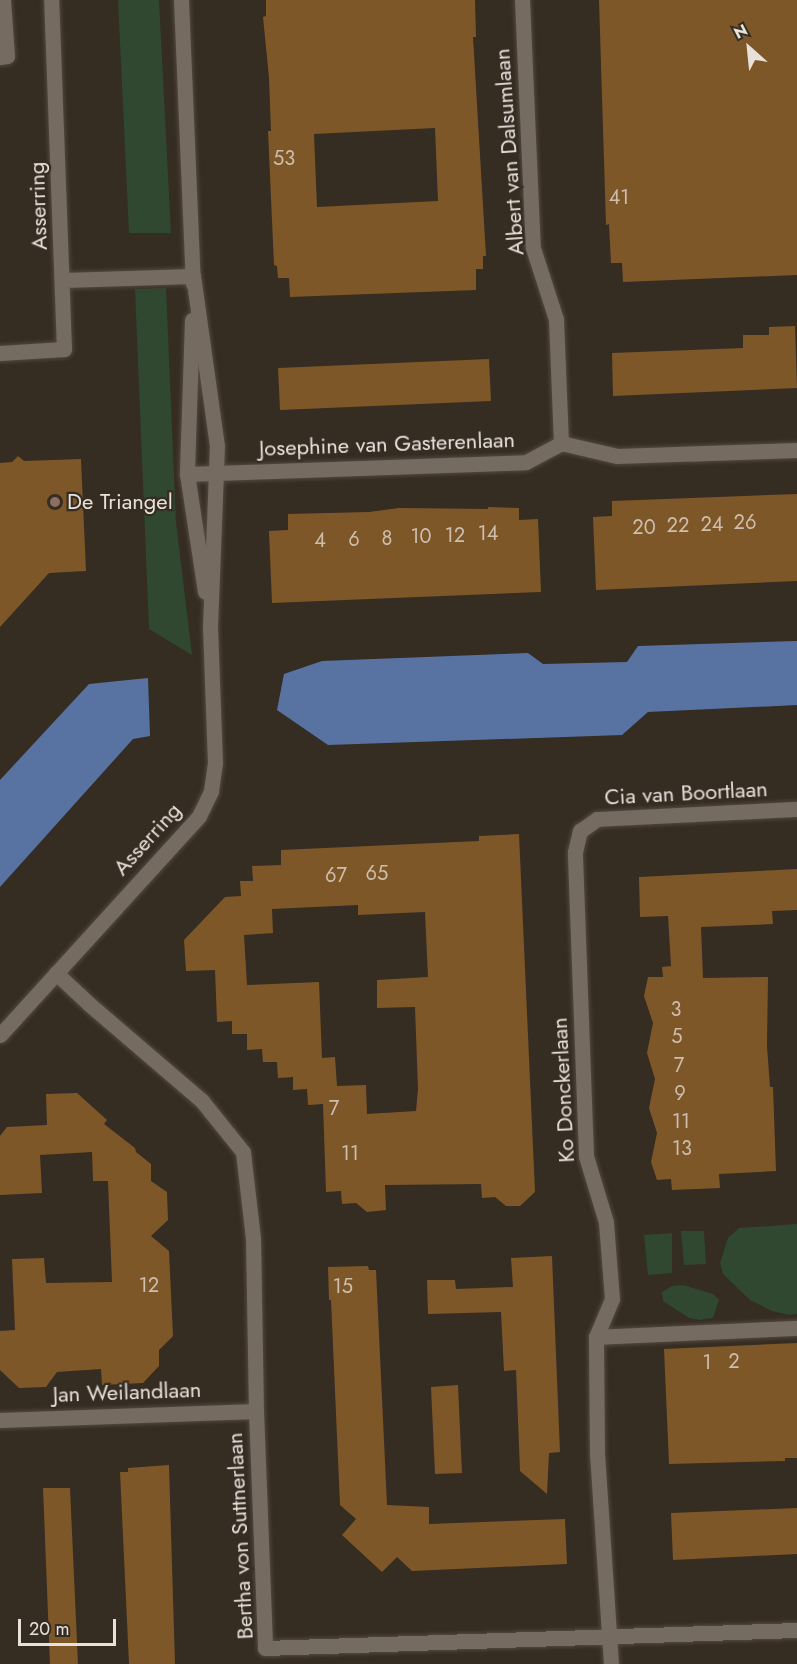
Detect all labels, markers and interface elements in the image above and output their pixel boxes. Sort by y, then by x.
north arrow [719,18,779,78]
text: N [730,18,751,45]
street label: Albert van Dalsumlaan [489,48,529,256]
house number: 53 [273,146,295,170]
street label: Asserring [23,161,53,251]
house number: 41 [609,185,629,209]
street label: Josephine van Gasterenlaan [259,426,515,462]
place label: De Triangel [67,489,173,515]
marker: De Triangel [48,495,62,509]
house number: 26 [734,510,756,534]
house number: 24 [700,512,724,536]
house number: 22 [667,513,689,537]
house number: 20 [632,515,656,539]
house number: 14 [478,521,498,545]
house number: 12 [445,523,465,547]
house number: 10 [411,524,431,548]
house number: 8 [382,526,392,550]
house number: 6 [348,527,360,551]
house number: 4 [314,528,326,552]
street label: Cia van Boortlaan [604,776,768,810]
street label: Asserring [108,797,186,881]
house number: 65 [366,861,388,885]
house number: 67 [325,863,347,887]
house number: 3 [671,997,681,1021]
street label: Ko Donckerlaan [546,1017,580,1163]
house number: 5 [671,1024,683,1048]
house number: 7 [674,1053,684,1077]
house number: 9 [674,1081,686,1105]
house number: 7 [329,1096,339,1120]
house number: 11 [672,1109,690,1133]
house number: 13 [672,1136,692,1160]
house number: 11 [341,1141,359,1165]
house number: 12 [139,1273,159,1297]
house number: 15 [333,1274,353,1298]
house number: 2 [728,1349,740,1373]
house number: 1 [703,1350,711,1374]
street label: Jan Weilandlaan [52,1376,202,1408]
street label: Bertha von Suttnerlaan [221,1432,259,1640]
scale bar [21,1607,118,1645]
text: 20 m [29,1616,69,1642]

